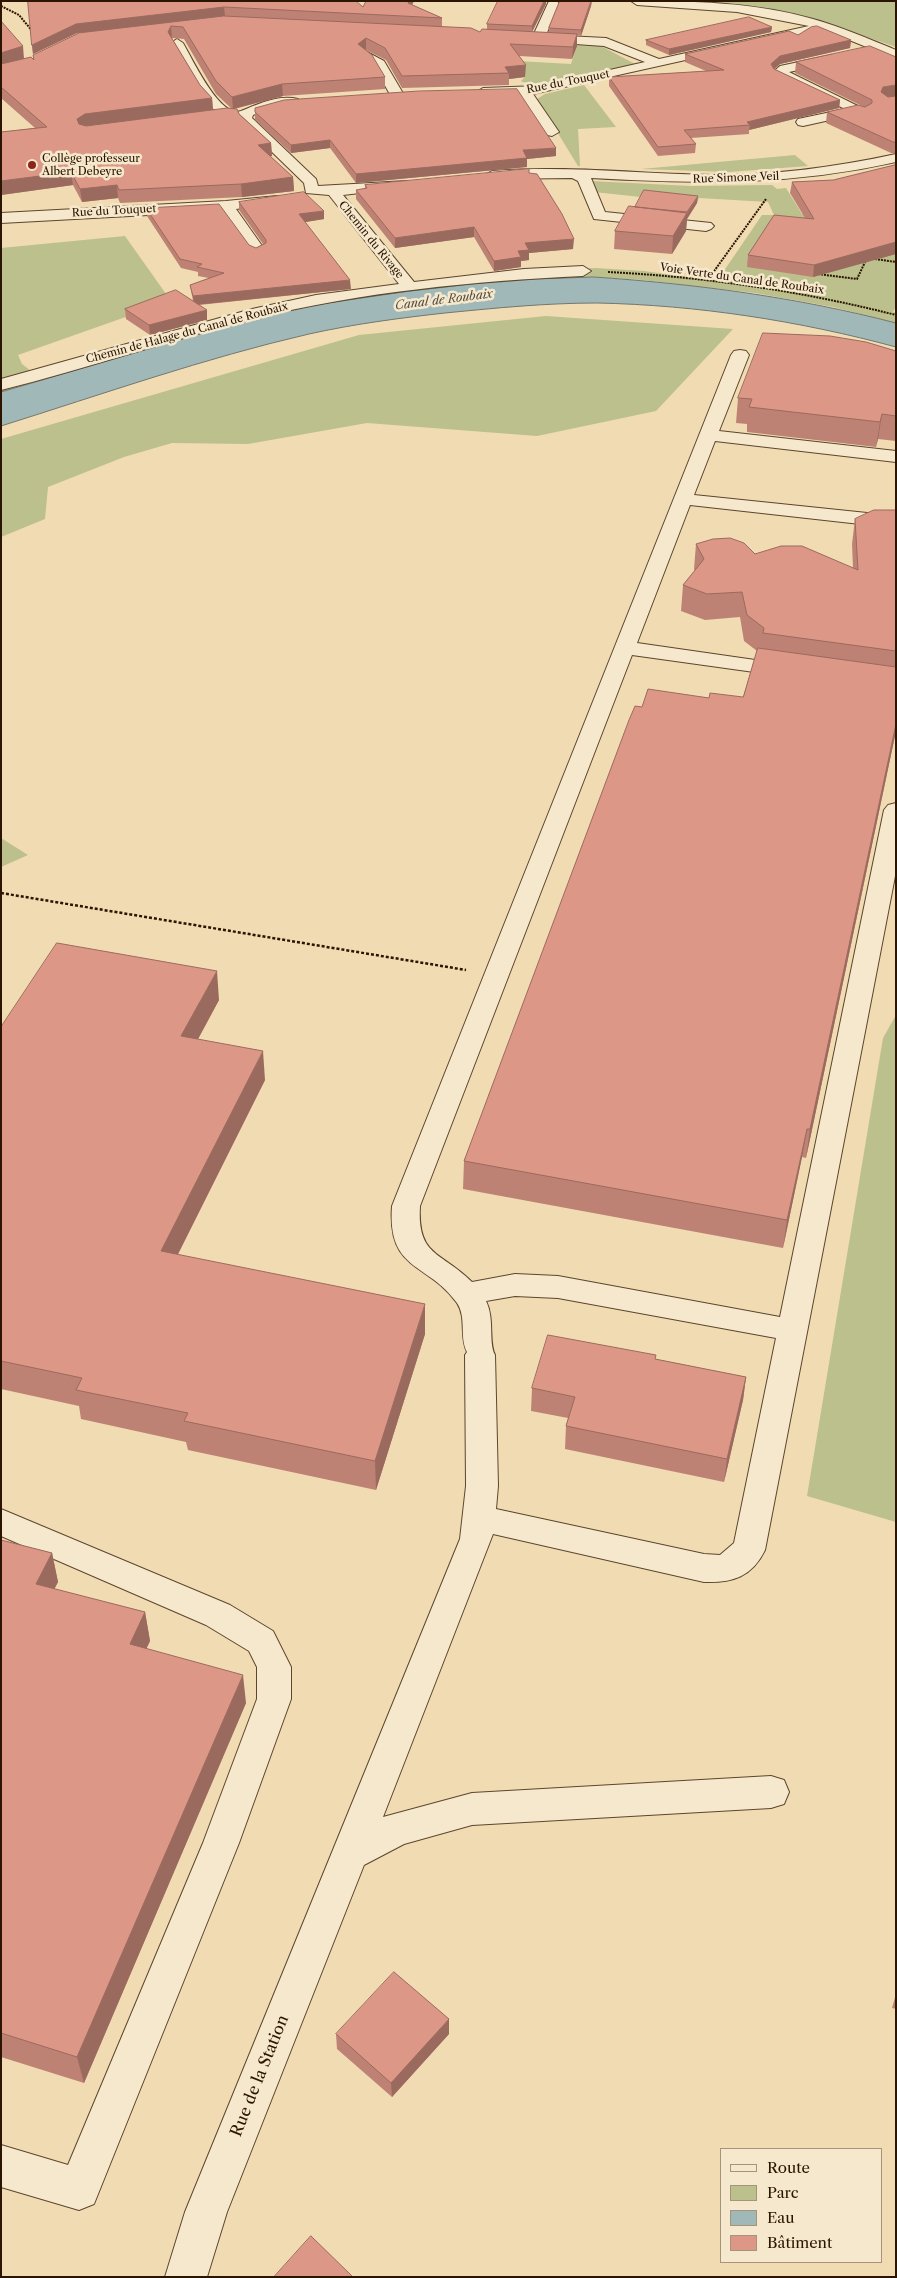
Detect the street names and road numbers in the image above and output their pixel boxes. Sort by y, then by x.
street label: Rue du Touquet [525,67,611,97]
street label: Rue Simone Veil [693,170,779,186]
street label: Chemin du Rivage [336,199,406,281]
street label: Rue du Touquet [71,202,157,220]
street label: Voie Verte du Canal de Roubaix [659,261,825,297]
street label: Chemin de Halage du Canal de Roubaix [84,300,290,366]
street label: Rue de la Station [227,2012,293,2140]

